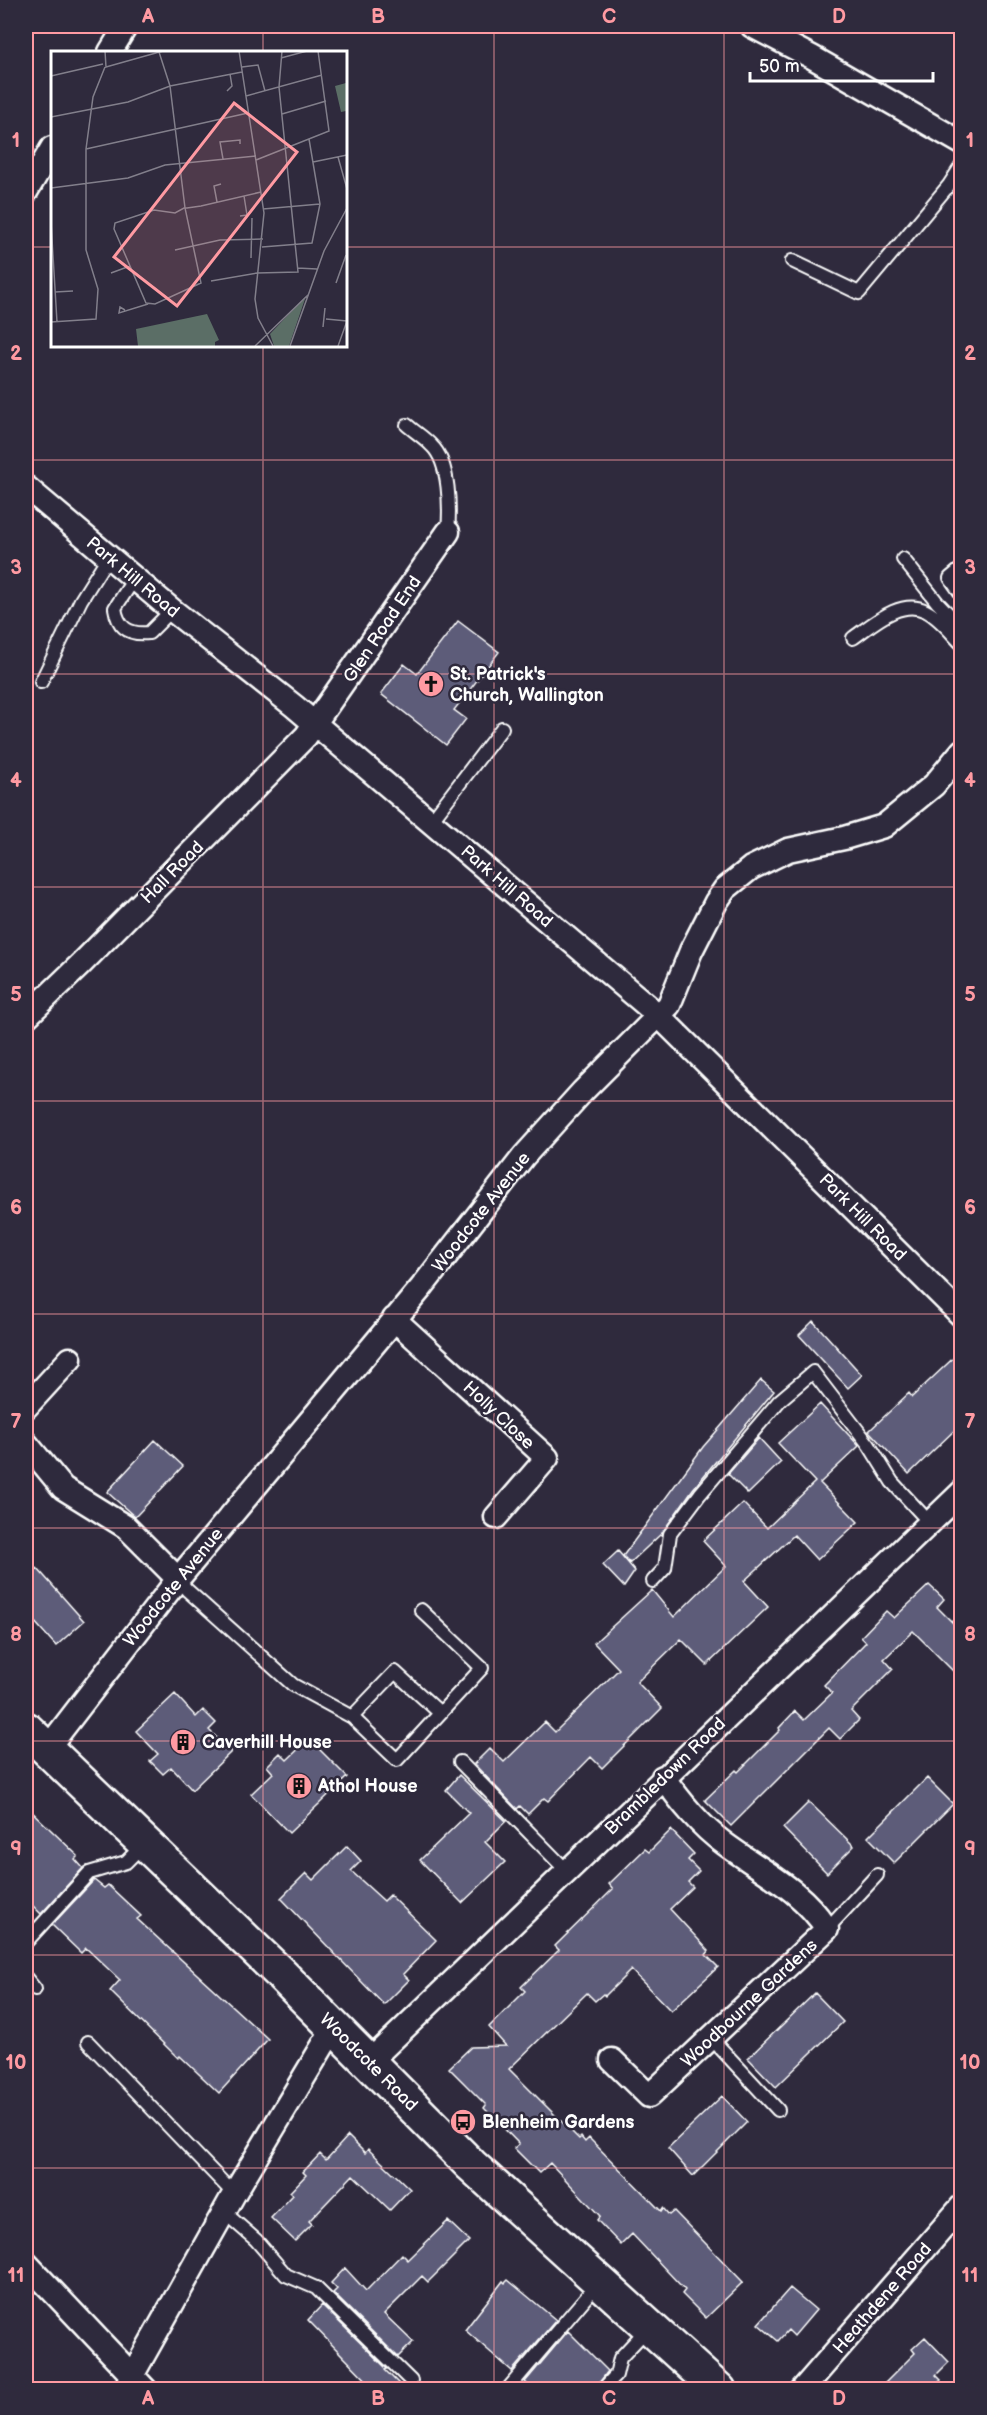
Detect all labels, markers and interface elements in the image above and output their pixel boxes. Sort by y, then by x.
text: A [141,5,155,29]
text: B [371,5,385,29]
text: C [602,5,616,29]
text: D [832,5,846,29]
scale bar [750,45,933,83]
inset map [51,51,346,346]
text: 50 m [759,56,800,77]
text: 1 [12,129,20,153]
text: 1 [966,129,974,153]
text: 2 [10,342,22,366]
text: 2 [964,342,976,366]
street label: Park Hill Road [82,532,183,622]
text: 3 [10,556,22,580]
text: 3 [964,556,976,580]
street label: Glen Road End [339,572,426,686]
place label: St. Patrick's Church, Wallington [450,664,604,706]
church icon: St. Patrick's Church, Wallington [416,669,446,699]
text: 4 [10,769,22,793]
text: 4 [964,769,976,793]
street label: Hall Road [137,837,208,908]
street label: Park Hill Road [456,841,557,932]
text: 5 [10,983,22,1007]
text: 5 [964,983,976,1007]
street label: Woodcote Avenue [428,1148,535,1277]
street label: Park Hill Road [815,1169,911,1265]
text: 6 [10,1196,22,1220]
text: 6 [964,1196,976,1220]
street label: Holly Close [459,1377,539,1454]
text: 7 [10,1410,22,1434]
text: 7 [964,1410,976,1434]
street label: Woodcote Avenue [119,1523,228,1651]
text: 8 [10,1623,22,1647]
text: 8 [964,1623,976,1647]
street label: Brambledown Road [601,1713,730,1839]
building icon: Caverhill House [168,1727,198,1757]
place label: Caverhill House [202,1732,332,1753]
building icon: Athol House [284,1771,314,1801]
place label: Athol House [317,1776,418,1797]
text: 9 [10,1837,22,1861]
text: 9 [964,1837,976,1861]
street label: Woodbourne Gardens [677,1935,822,2072]
street label: Woodcote Road [315,2009,422,2116]
text: 10 [6,2051,26,2075]
text: 10 [960,2051,980,2075]
bus stop icon: Blenheim Gardens [448,2107,478,2137]
place label: Blenheim Gardens [482,2112,635,2133]
street label: Heathdene Road [829,2239,936,2358]
text: 11 [8,2264,24,2288]
text: 11 [962,2264,978,2288]
text: A [141,2387,155,2411]
text: B [371,2387,385,2411]
text: C [602,2387,616,2411]
text: D [832,2387,846,2411]

